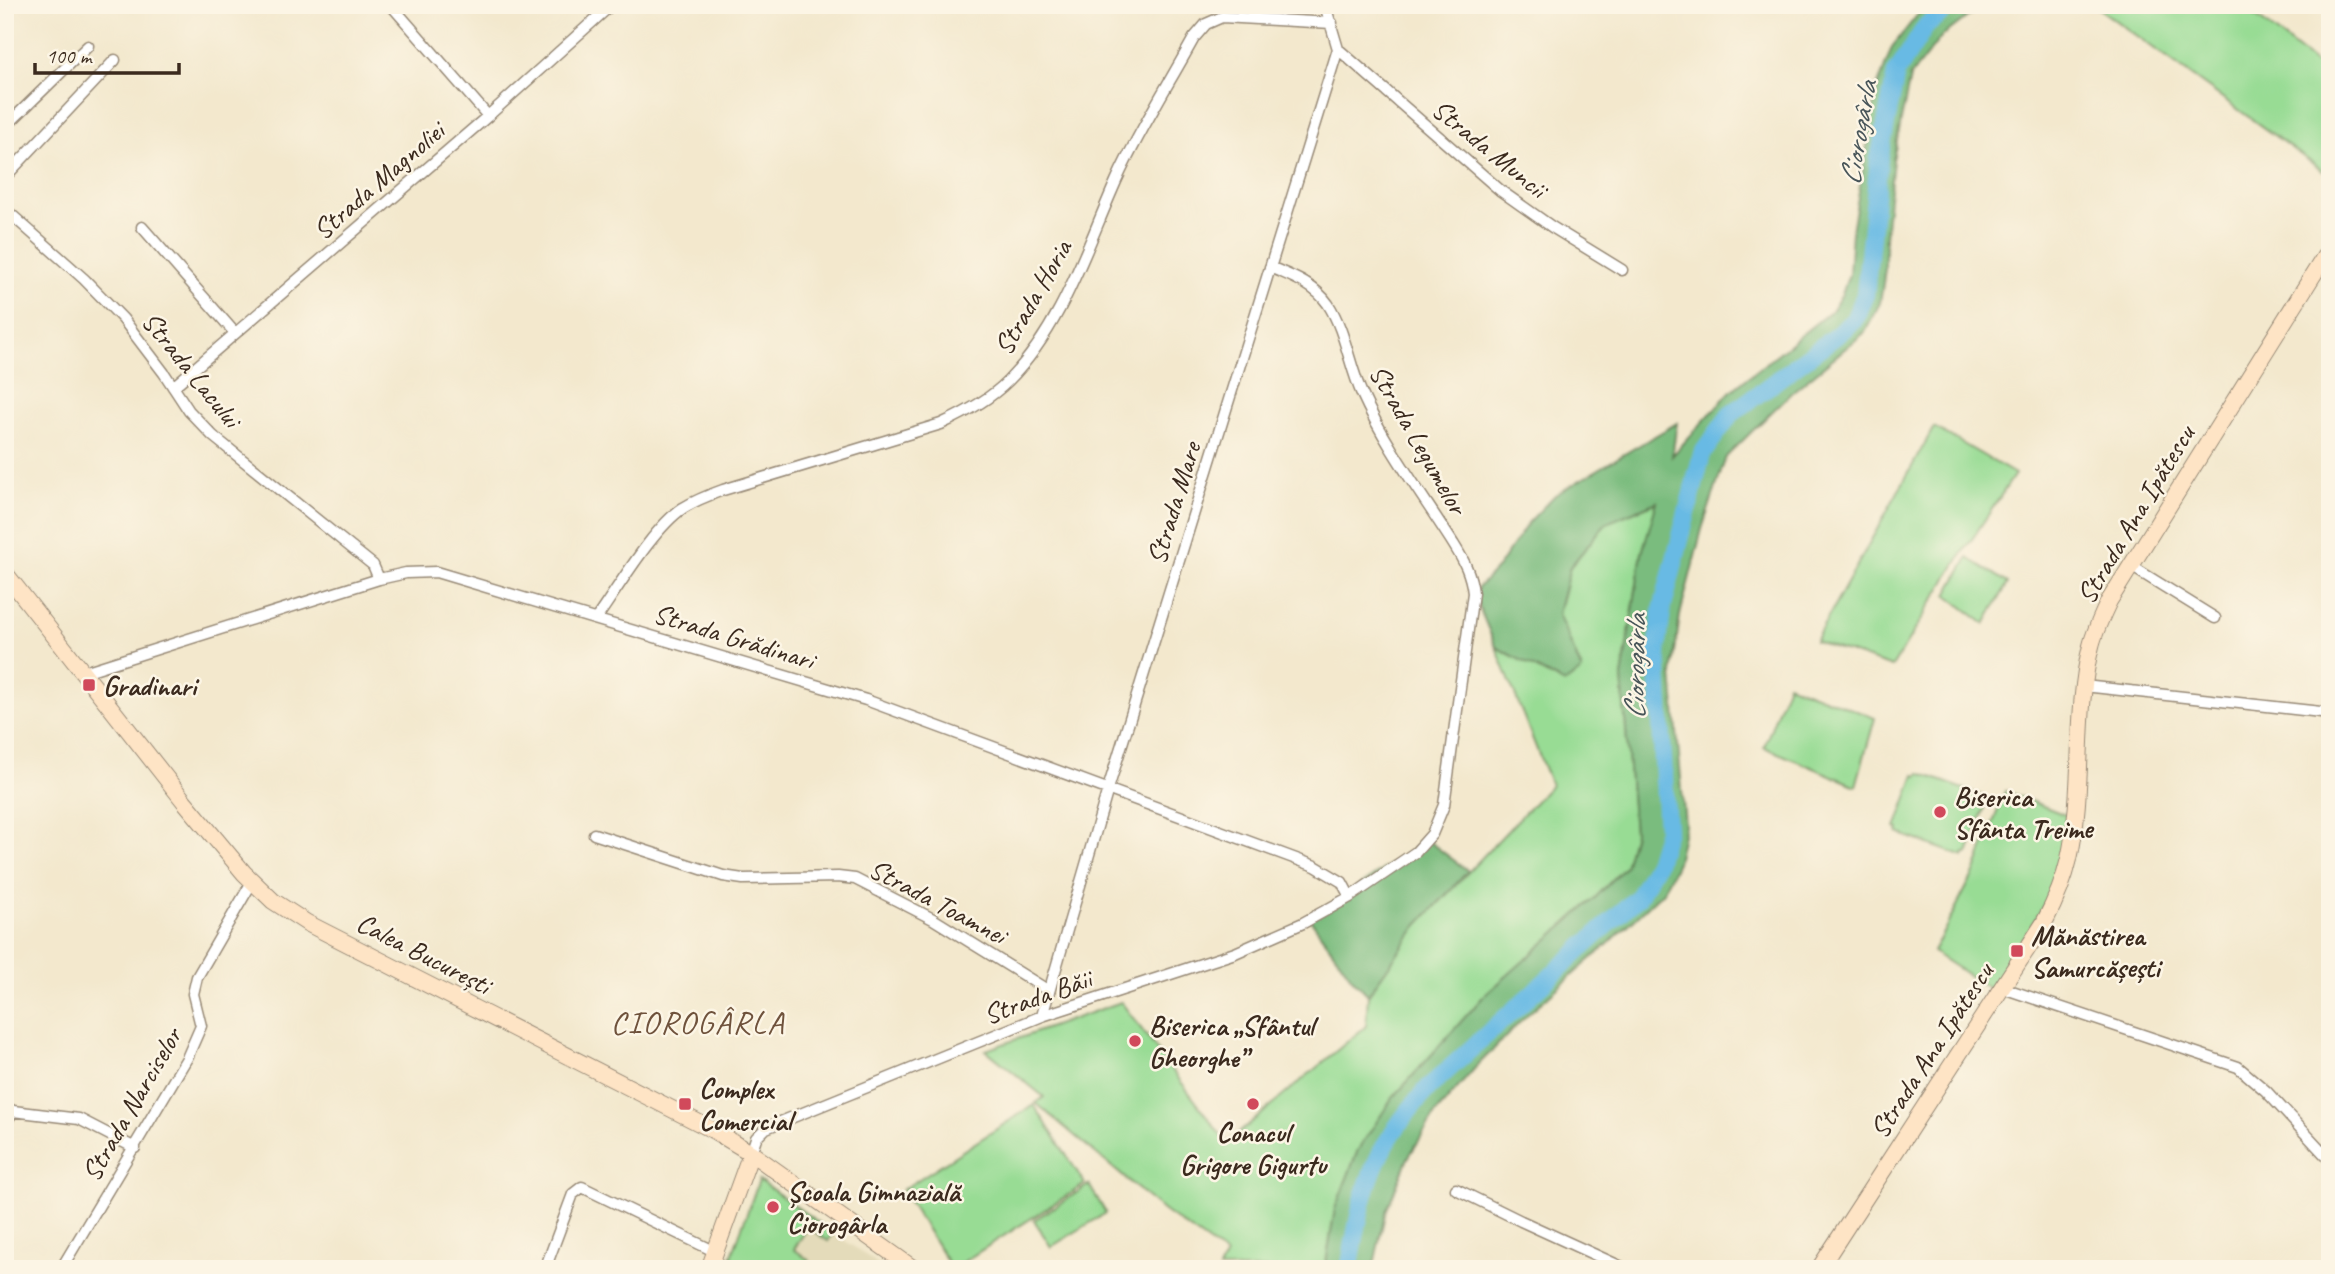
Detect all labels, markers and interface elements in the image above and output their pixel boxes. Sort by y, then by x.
scale bar [35,32,178,76]
text: 100 m [46,43,93,69]
water label: Ciorogârla [1830,75,1886,188]
street label: Strada Muncii [1425,91,1557,208]
street label: Strada Magnoliei [305,111,454,247]
street label: Strada Horia [986,232,1080,361]
street label: Strada Lacului [134,304,251,437]
street label: Strada Legumelor [1362,358,1477,523]
street label: Strada Ana Ipătescu [2068,417,2203,610]
street label: Strada Mare [1138,436,1209,568]
street label: Strada Grădinari [649,595,822,679]
water label: Ciorogârla [1615,612,1655,720]
place label: Gradinari [103,668,200,703]
marker: Gradinari [81,677,97,693]
place label: Biserica Sfânta Treime [1954,779,2095,846]
marker: Biserica Sfânta Treime [1932,804,1948,820]
street label: Strada Toamnei [863,851,1016,954]
street label: Calea București [351,905,500,1004]
place label: Mănăstirea Samurcășești [2031,918,2163,985]
marker: Mănăstirea Samurcășești [2009,943,2025,959]
street label: Strada Ana Ipătescu [1862,955,2002,1145]
street label: Strada Băii [979,960,1099,1032]
district label: CIOROGÂRLA [611,1002,785,1043]
place label: Biserica „Sfântul Gheorghe” [1149,1008,1319,1075]
street label: Strada Narciselor [73,1020,190,1187]
marker: Biserica „Sfântul Gheorghe” [1127,1033,1143,1049]
place label: Complex Comercial [699,1071,798,1138]
marker: Complex Comercial [677,1096,693,1112]
marker: Conacul Grigore Gigurtu [1245,1096,1261,1112]
place label: Conacul Grigore Gigurtu [1180,1115,1329,1182]
place label: Școala Gimnazială Ciorogârla [787,1174,963,1241]
marker: Școala Gimnazială Ciorogârla [765,1199,781,1215]

